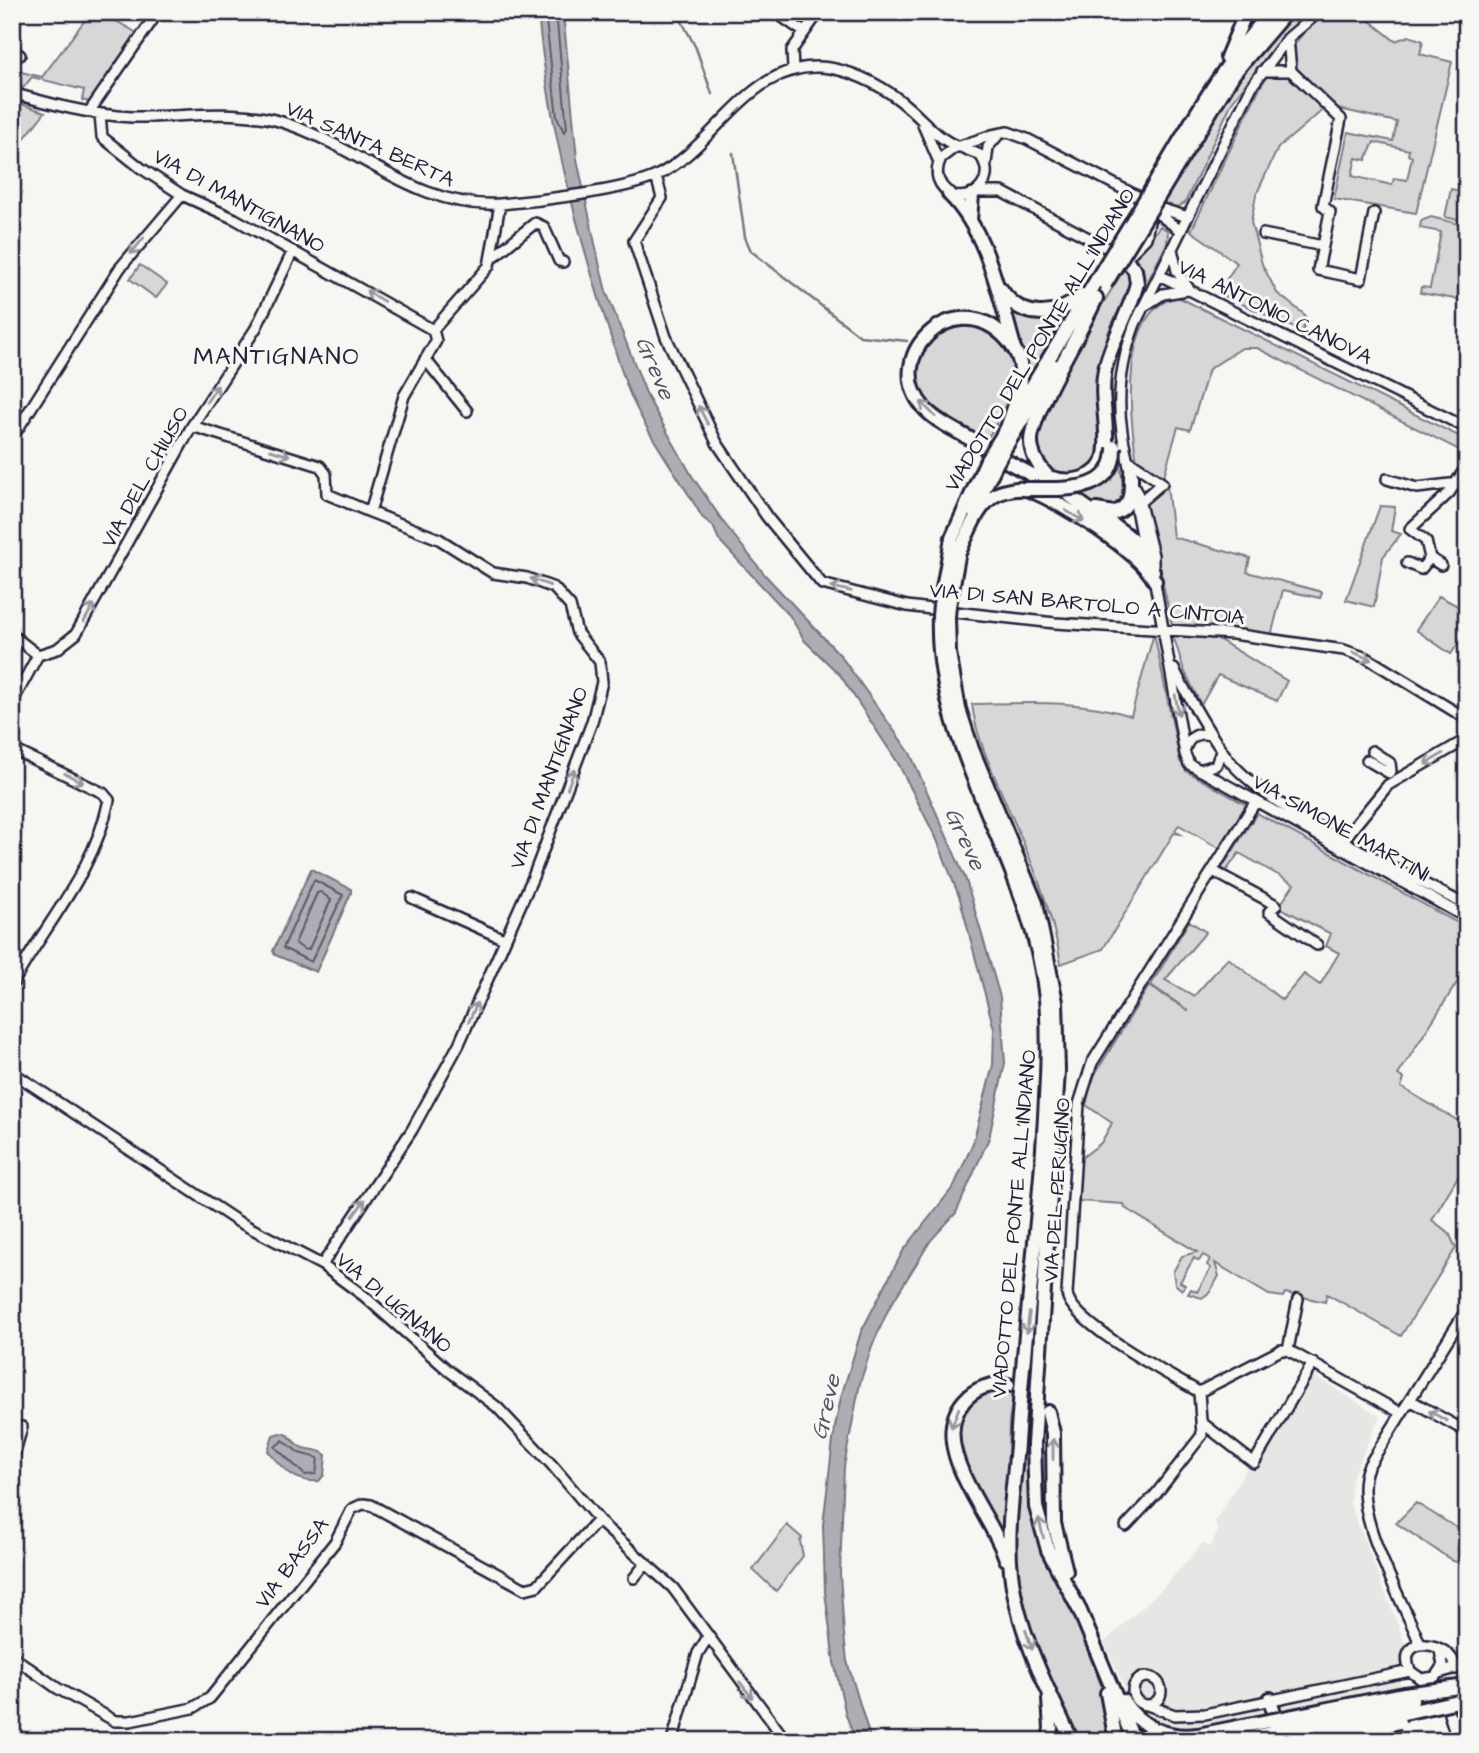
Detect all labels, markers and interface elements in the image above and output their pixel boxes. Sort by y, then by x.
street label: VIA SANTA BERTA [281,94,460,195]
street label: VIA DI MANTIGNANO [148,142,330,260]
street label: VIADOTTO DEL PONTE ALL'INDIANO [938,183,1142,497]
one-way arrow [129,237,145,255]
street label: VIA ANTONIO CANOVA [1173,252,1378,372]
one-way arrow [366,289,385,304]
water label: Greve [627,332,683,406]
district label: MANTIGNANO [193,340,361,374]
one-way arrow [205,385,220,404]
one-way arrow [920,400,936,418]
street label: VIA DEL CHIUSO [94,401,196,553]
one-way arrow [695,405,709,426]
one-way arrow [269,447,291,460]
one-way arrow [1065,510,1085,524]
one-way arrow [530,575,552,588]
street label: VIA DI SAN BARTOLO A CINTOIA [928,576,1246,632]
one-way arrow [830,582,853,596]
one-way arrow [82,604,96,624]
one-way arrow [1351,650,1372,663]
street label: VIA DI MANTIGNANO [503,683,595,873]
one-way arrow [1171,693,1184,716]
one-way arrow [1425,752,1445,766]
street label: VIA SIMONE MARTINI [1247,767,1435,889]
one-way arrow [565,769,578,791]
one-way arrow [63,772,84,786]
water label: Greve [937,803,994,877]
one-way arrow [467,1001,480,1023]
street label: VIADOTTO DEL PONTE ALL'INDIANO [984,1049,1044,1399]
street label: VIA DEL PERUGINO [1036,1097,1078,1283]
one-way arrow [352,1199,366,1218]
street label: VIA DI UGNANO [330,1246,458,1360]
one-way arrow [1022,1311,1035,1334]
water label: Greve [803,1370,849,1442]
one-way arrow [948,1407,961,1429]
one-way arrow [1429,1409,1449,1423]
one-way arrow [1046,1438,1060,1461]
street label: VIA BASSA [248,1511,336,1614]
one-way arrow [1034,1517,1047,1539]
one-way arrow [1024,1628,1036,1650]
one-way arrow [739,1680,754,1698]

